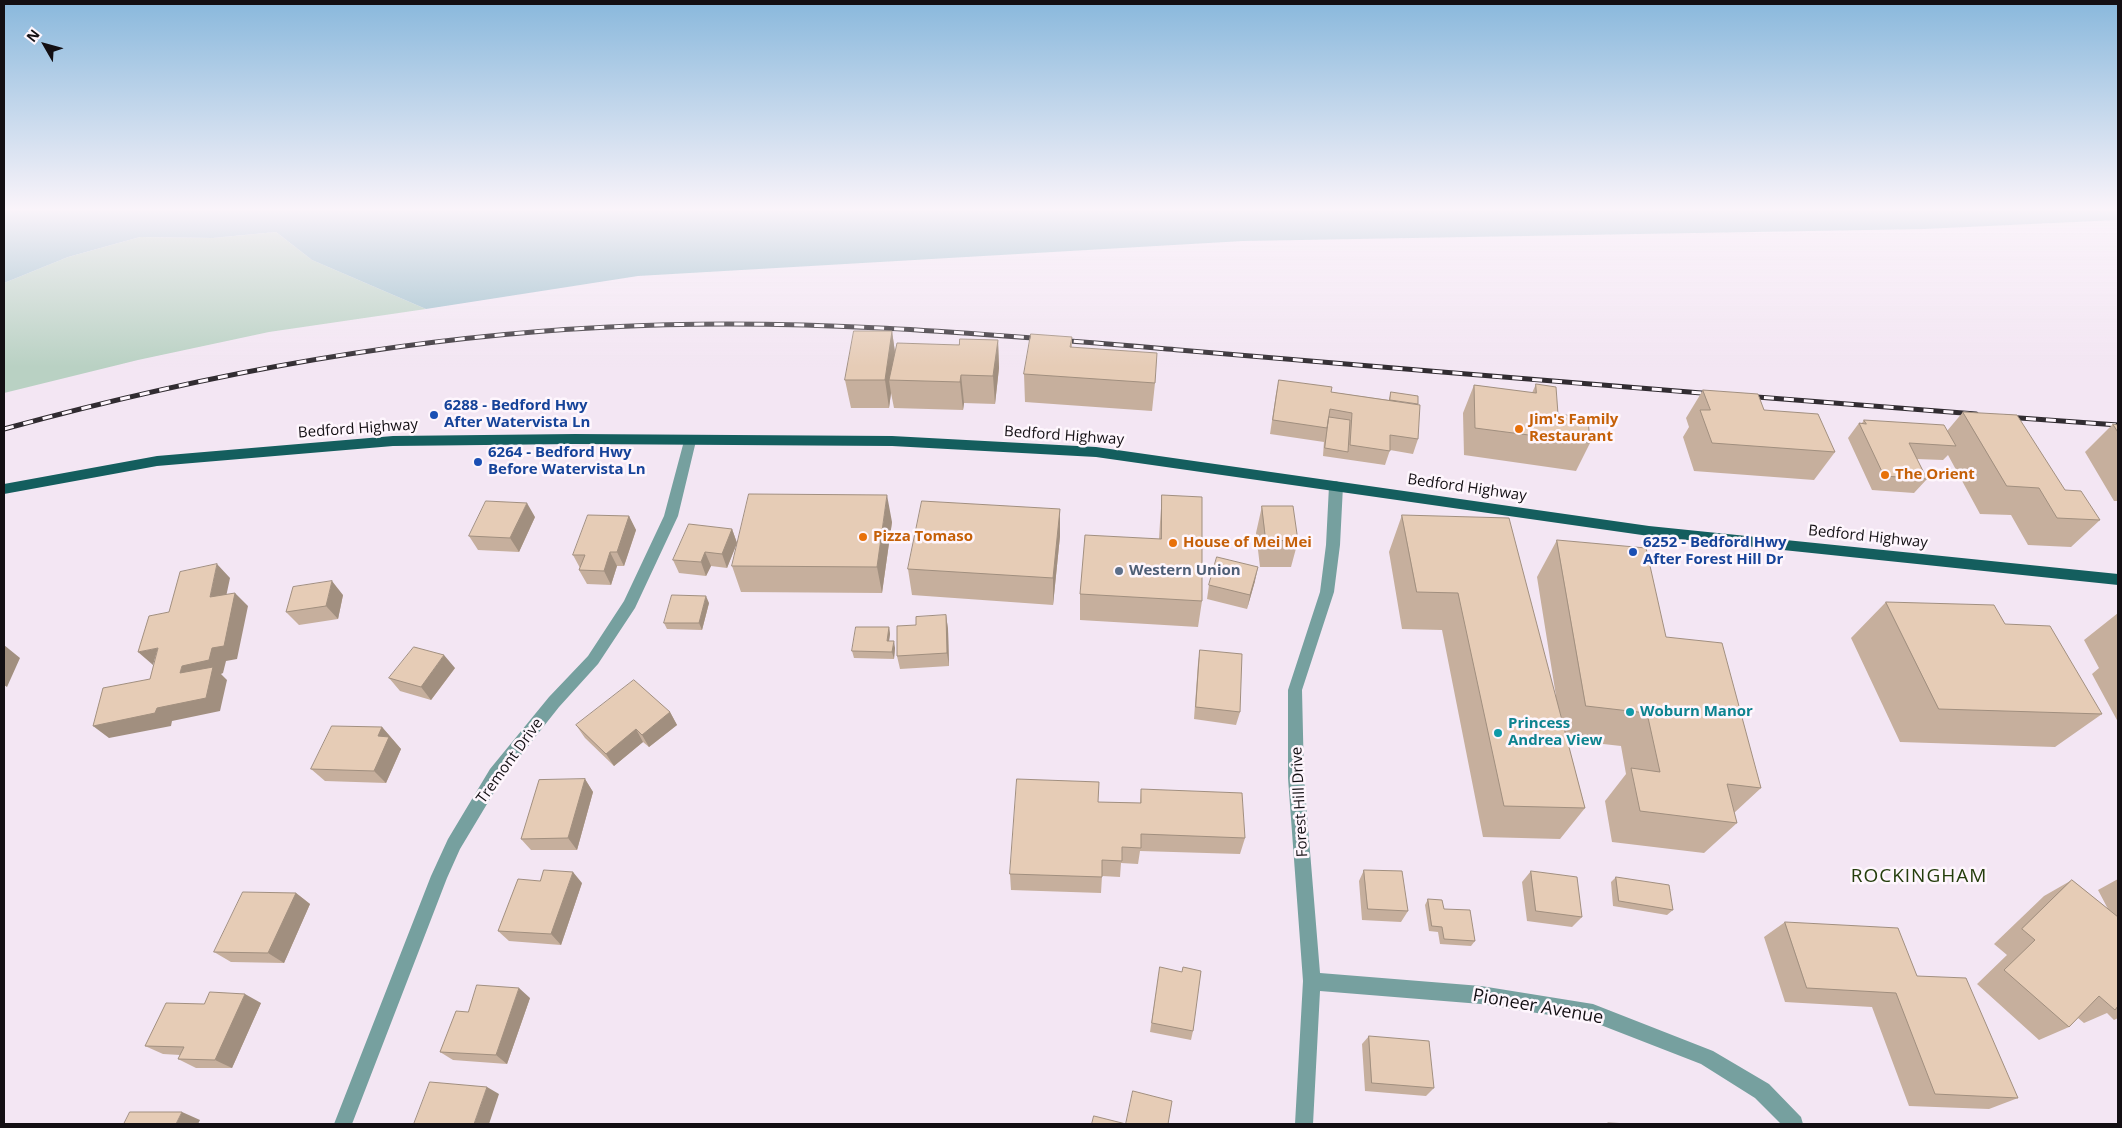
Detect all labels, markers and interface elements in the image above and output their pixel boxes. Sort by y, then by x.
north arrow [20,20,70,70]
text: N [22,25,44,46]
place label: 6288 - Bedford Hwy After Watervista Ln [444,397,590,432]
marker: 6288 - Bedford Hwy After Watervista Ln [428,409,440,421]
place label: Jim's Family Restaurant [1529,411,1618,446]
street label: Bedford Highway [297,416,419,442]
street label: Bedford Highway [1003,423,1125,449]
marker: Jim's Family Restaurant [1513,423,1525,435]
place label: 6264 - Bedford Hwy Before Watervista Ln [488,444,646,479]
marker: 6264 - Bedford Hwy Before Watervista Ln [472,456,484,468]
place label: The Orient [1895,466,1975,484]
marker: The Orient [1879,469,1891,481]
street label: Bedford Highway [1406,471,1528,505]
street label: Bedford Highway [1807,522,1929,552]
place label: Pizza Tomaso [873,528,973,546]
marker: Pizza Tomaso [857,531,869,543]
place label: House of Mei Mei [1183,534,1312,552]
place label: 6252 - Bedford Hwy After Forest Hill Dr [1643,534,1787,569]
marker: House of Mei Mei [1167,537,1179,549]
marker: 6252 - Bedford Hwy After Forest Hill Dr [1627,546,1639,558]
place label: Western Union [1129,562,1241,580]
marker: Western Union [1113,565,1125,577]
place label: Woburn Manor [1640,703,1753,721]
marker: Woburn Manor [1624,706,1636,718]
street label: Tremont Drive [473,715,547,807]
place label: Princess Andrea View [1508,715,1602,750]
marker: Princess Andrea View [1492,727,1504,739]
street label: Forest Hill Drive [1288,746,1312,858]
district label: ROCKINGHAM [1849,866,1989,888]
street label: Pioneer Avenue [1471,985,1605,1029]

